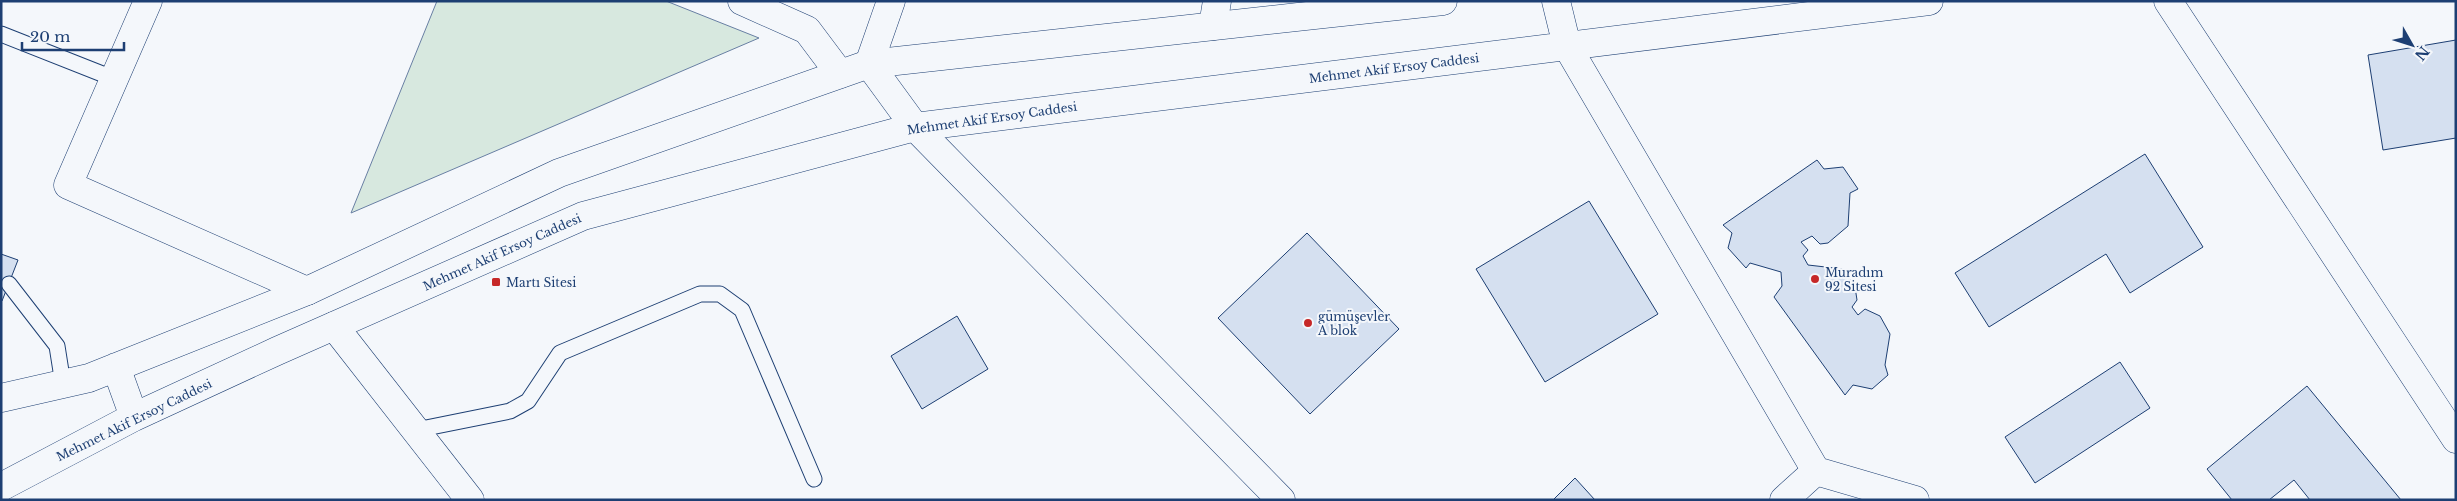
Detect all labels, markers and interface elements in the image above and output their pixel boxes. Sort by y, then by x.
scale bar [22,20,125,52]
north arrow [2387,20,2437,70]
text: 20 m [30,27,70,46]
text: N [2411,42,2433,64]
street label: Mehmet Akif Ersoy Caddesi [1308,50,1480,86]
street label: Mehmet Akif Ersoy Caddesi [906,99,1078,137]
street label: Mehmet Akif Ersoy Caddesi [421,210,583,294]
place label: Muradım 92 Sitesi [1825,265,1883,294]
marker: Muradım 92 Sitesi [1809,273,1821,285]
place label: Martı Sitesi [506,275,576,290]
marker: Martı Sitesi [490,276,502,288]
place label: gümüşevler A blok [1317,309,1390,338]
marker: gümüşevler A blok [1302,317,1314,329]
street label: Mehmet Akif Ersoy Caddesi [54,376,214,464]

